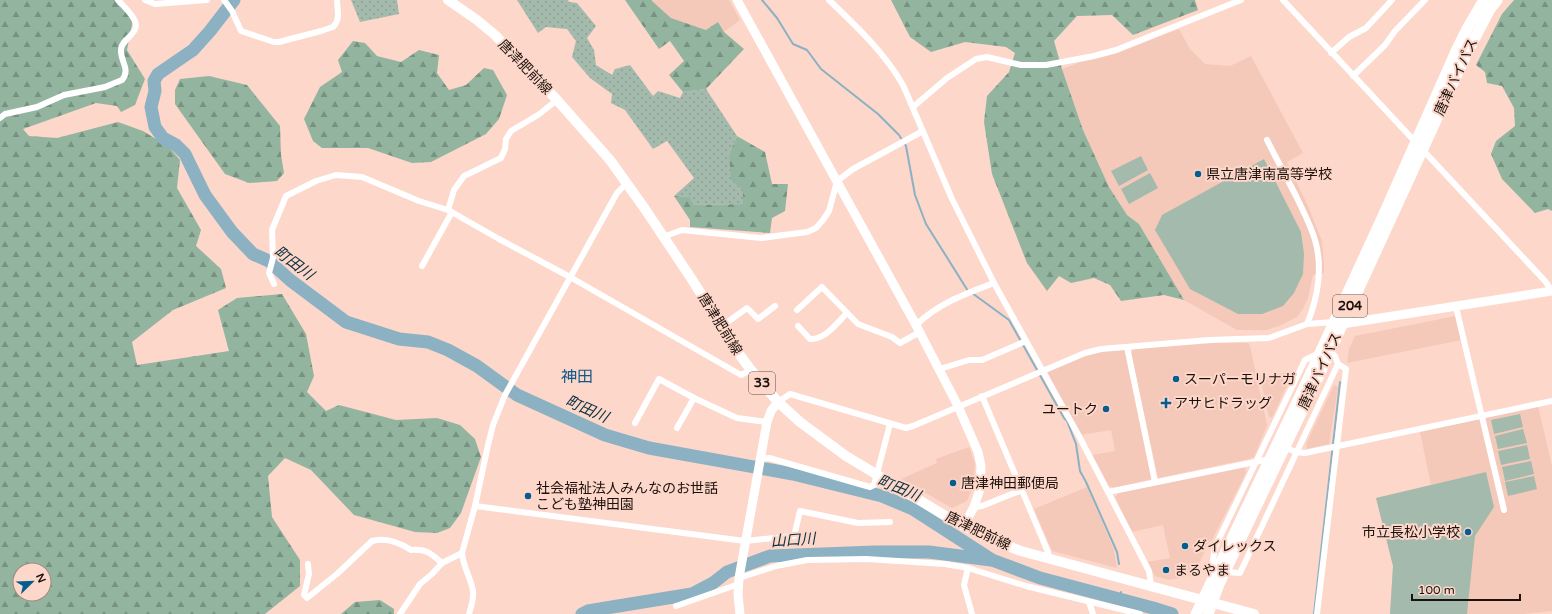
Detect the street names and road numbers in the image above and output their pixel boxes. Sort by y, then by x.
street label: 唐津バイパス [1431,35,1481,119]
street label: 唐津肥前線 [495,36,555,98]
street label: 唐津肥前線 [694,290,746,358]
road number: 204 [1333,295,1367,317]
street label: 唐津バイパス [1295,329,1345,413]
road number: 33 [749,372,775,394]
street label: 唐津肥前線 [943,508,1013,554]

